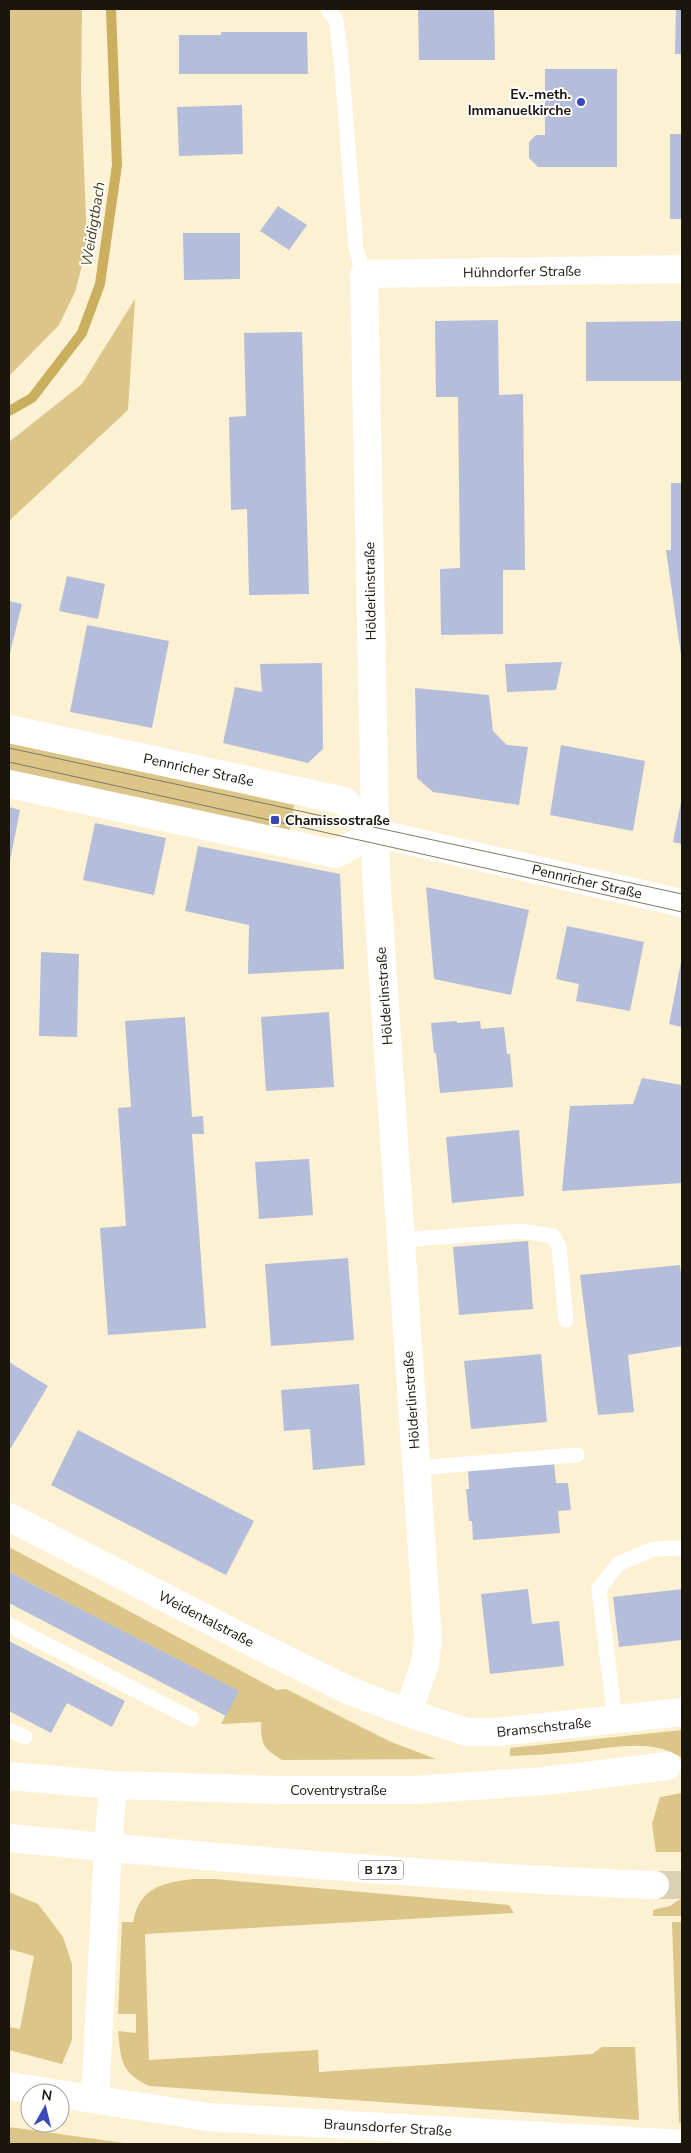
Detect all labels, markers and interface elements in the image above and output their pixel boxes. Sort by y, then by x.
place label: Ev.-meth. Immanuelkirche [468,85,571,120]
marker: Ev.-meth. Immanuelkirche [575,96,587,108]
water label: Weidigtbach [76,180,110,268]
street label: Hühndorfer Straße [463,262,581,282]
street label: Hölderlinstraße [360,542,381,640]
street label: Pennricher Straße [142,749,256,791]
place label: Chamissostraße [285,811,390,830]
marker: Chamissostraße [269,814,281,826]
street label: Pennricher Straße [530,860,644,904]
street label: Hölderlinstraße [372,946,397,1046]
street label: Hölderlinstraße [399,1350,424,1450]
street label: Weidentalstraße [155,1587,257,1652]
street label: Bramschstraße [496,1713,592,1742]
street label: Coventrystraße [290,1781,387,1800]
road number: B 173 [358,1860,404,1880]
north arrow [20,2083,70,2133]
text: N [40,2085,53,2106]
street label: Braunsdorfer Straße [323,2115,452,2141]

